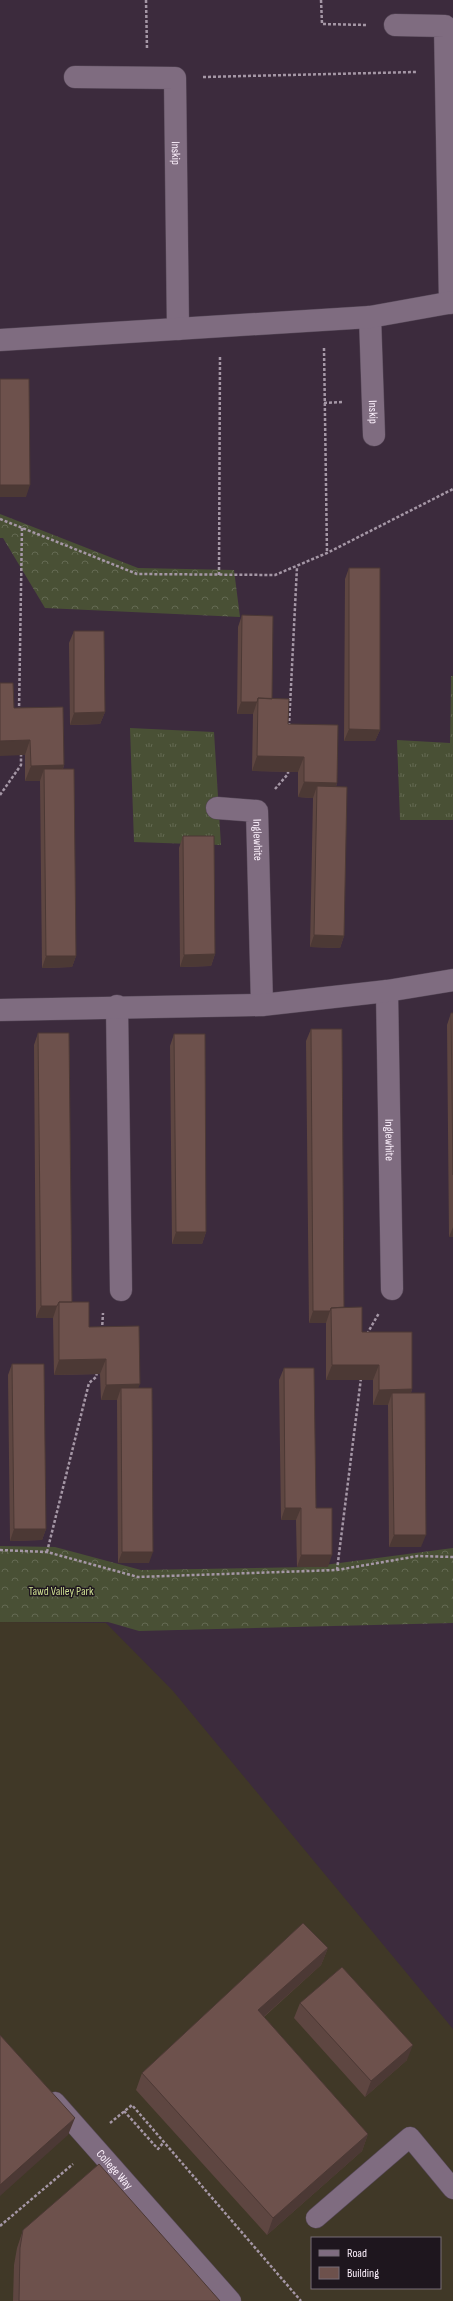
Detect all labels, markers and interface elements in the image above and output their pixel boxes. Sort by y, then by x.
street label: Inskip [168,141,184,165]
street label: Inskip [365,400,381,424]
street label: Inglewhite [250,819,266,861]
street label: Inglewhite [382,1119,397,1161]
park label: Tawd Valley Park [28,1584,94,1599]
street label: College Way [93,2146,136,2193]
legend [311,2237,441,2289]
text: Road [347,2246,367,2261]
text: Building [347,2266,379,2281]

